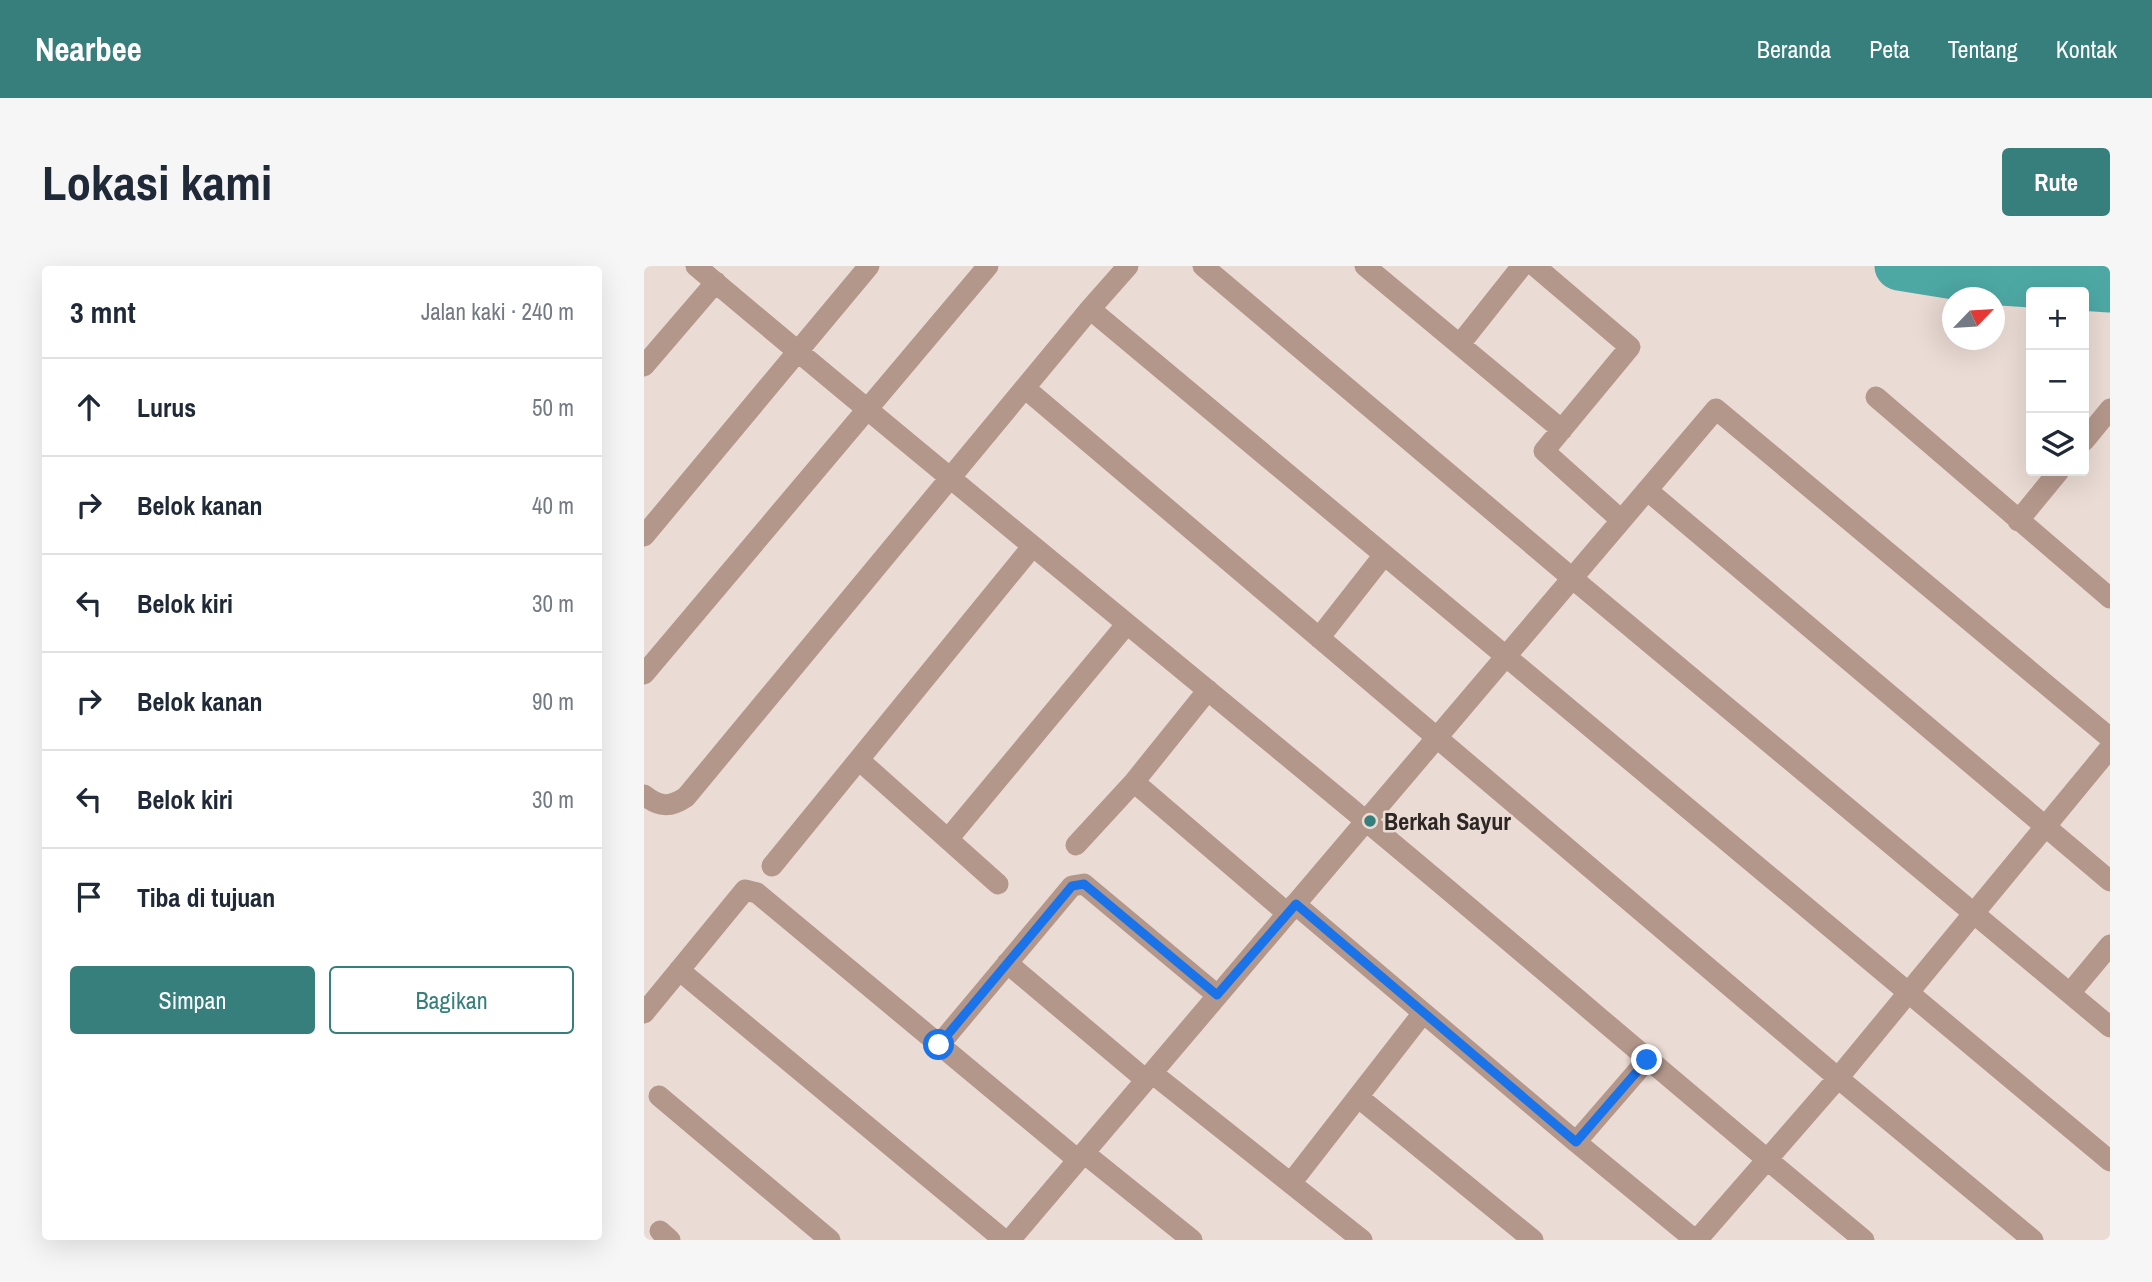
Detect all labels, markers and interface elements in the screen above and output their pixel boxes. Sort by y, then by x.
text: Nearbee [35,27,142,71]
text: Beranda [1757,33,1831,65]
text: Peta [1869,33,1910,65]
text: Tentang [1948,33,2018,65]
text: Kontak [2056,33,2117,65]
button: Rute [2002,148,2110,216]
text: Lokasi kami [42,149,272,215]
north arrow [1942,287,2005,350]
map controls [2026,287,2089,476]
button: + [2026,287,2089,350]
text: 3 mnt [70,292,136,332]
text: Jalan kaki · 240 m [421,296,574,327]
button: − [2026,350,2089,413]
icon: ahead [70,388,108,426]
text: Lurus [137,390,196,425]
text: 50 m [532,392,574,423]
button: layers [2026,413,2089,476]
icon: right [70,486,108,524]
text: Belok kanan [137,488,263,523]
text: 40 m [532,490,574,521]
icon: left [70,584,108,622]
text: Belok kiri [137,586,233,621]
text: 30 m [532,588,574,619]
icon: right [70,682,108,720]
text: Belok kanan [137,684,263,719]
text: 90 m [532,686,574,717]
icon: left [70,780,108,818]
text: Belok kiri [137,782,233,817]
text: 30 m [532,784,574,815]
place label: Berkah Sayur [1384,805,1511,837]
marker: Berkah Sayur [1362,813,1378,829]
icon: arrive [70,878,108,916]
text: Tiba di tujuan [137,880,275,915]
button: Simpan [70,966,315,1034]
button: Bagikan [329,966,574,1034]
route start [923,1029,954,1060]
route end [1631,1044,1662,1075]

